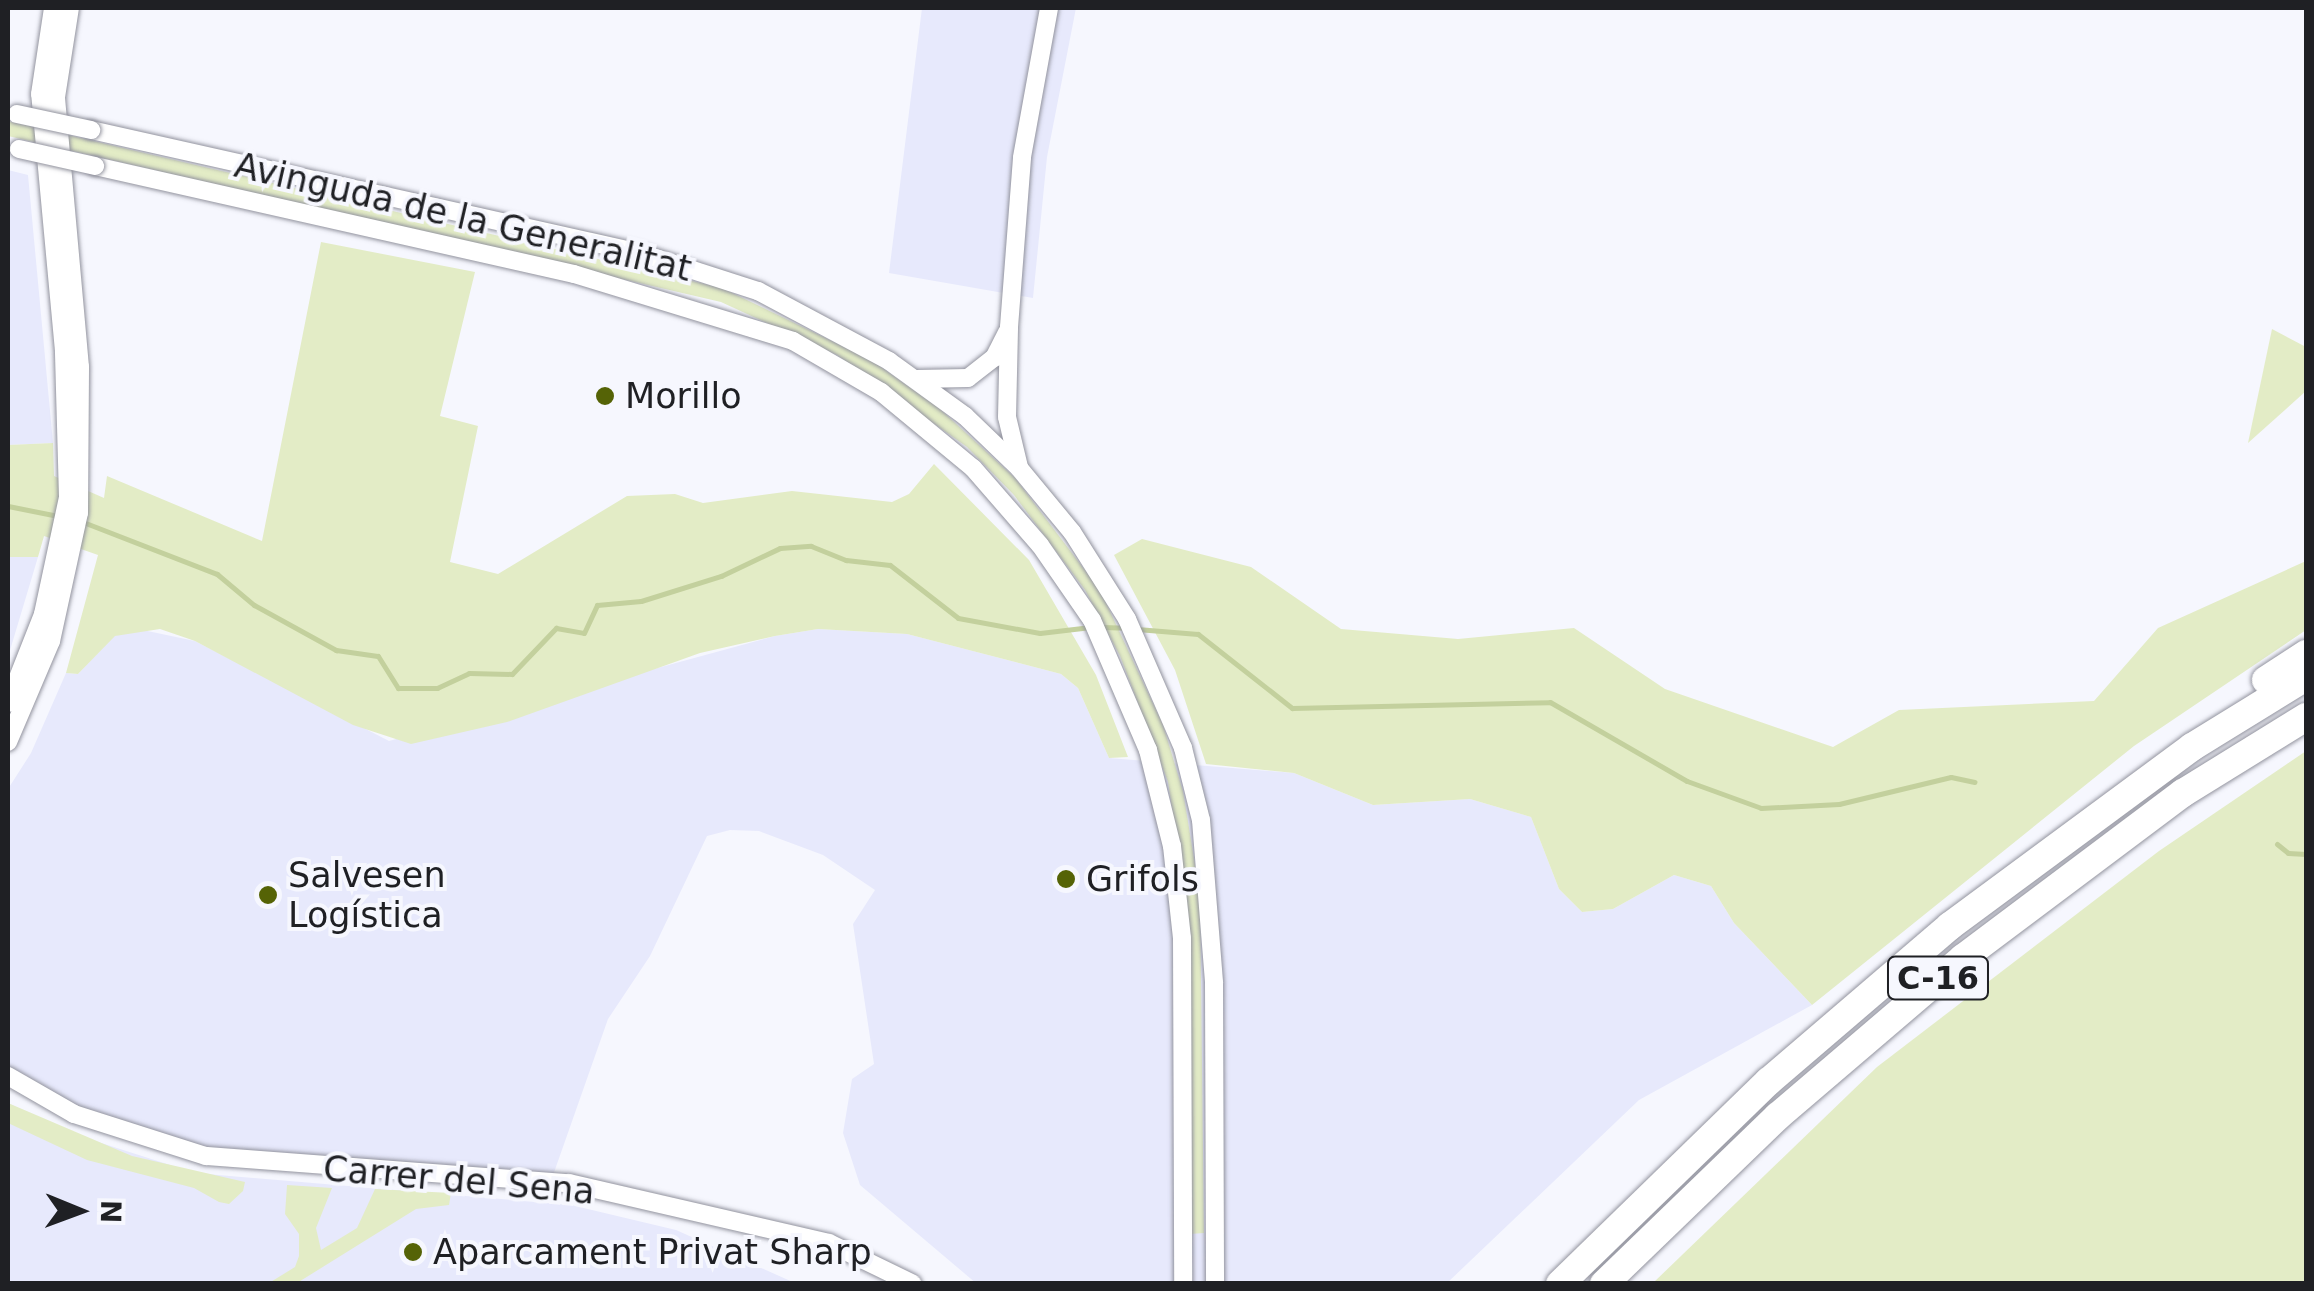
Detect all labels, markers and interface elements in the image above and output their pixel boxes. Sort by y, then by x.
street label: Avinguda de la Generalitat [231,144,695,290]
place label: Morillo [625,375,742,417]
marker: Morillo [594,385,616,407]
place label: Salvesen Logística [288,854,446,936]
place label: Grifols [1086,858,1199,900]
marker: Grifols [1055,868,1077,890]
marker: Salvesen Logística [257,884,279,906]
road number: C-16 [1886,951,1990,1005]
street label: Carrer del Sena [322,1147,596,1213]
north arrow [30,1161,130,1261]
text: N [94,1200,127,1224]
place label: Aparcament Privat Sharp [433,1231,872,1273]
marker: Aparcament Privat Sharp [402,1241,424,1263]

